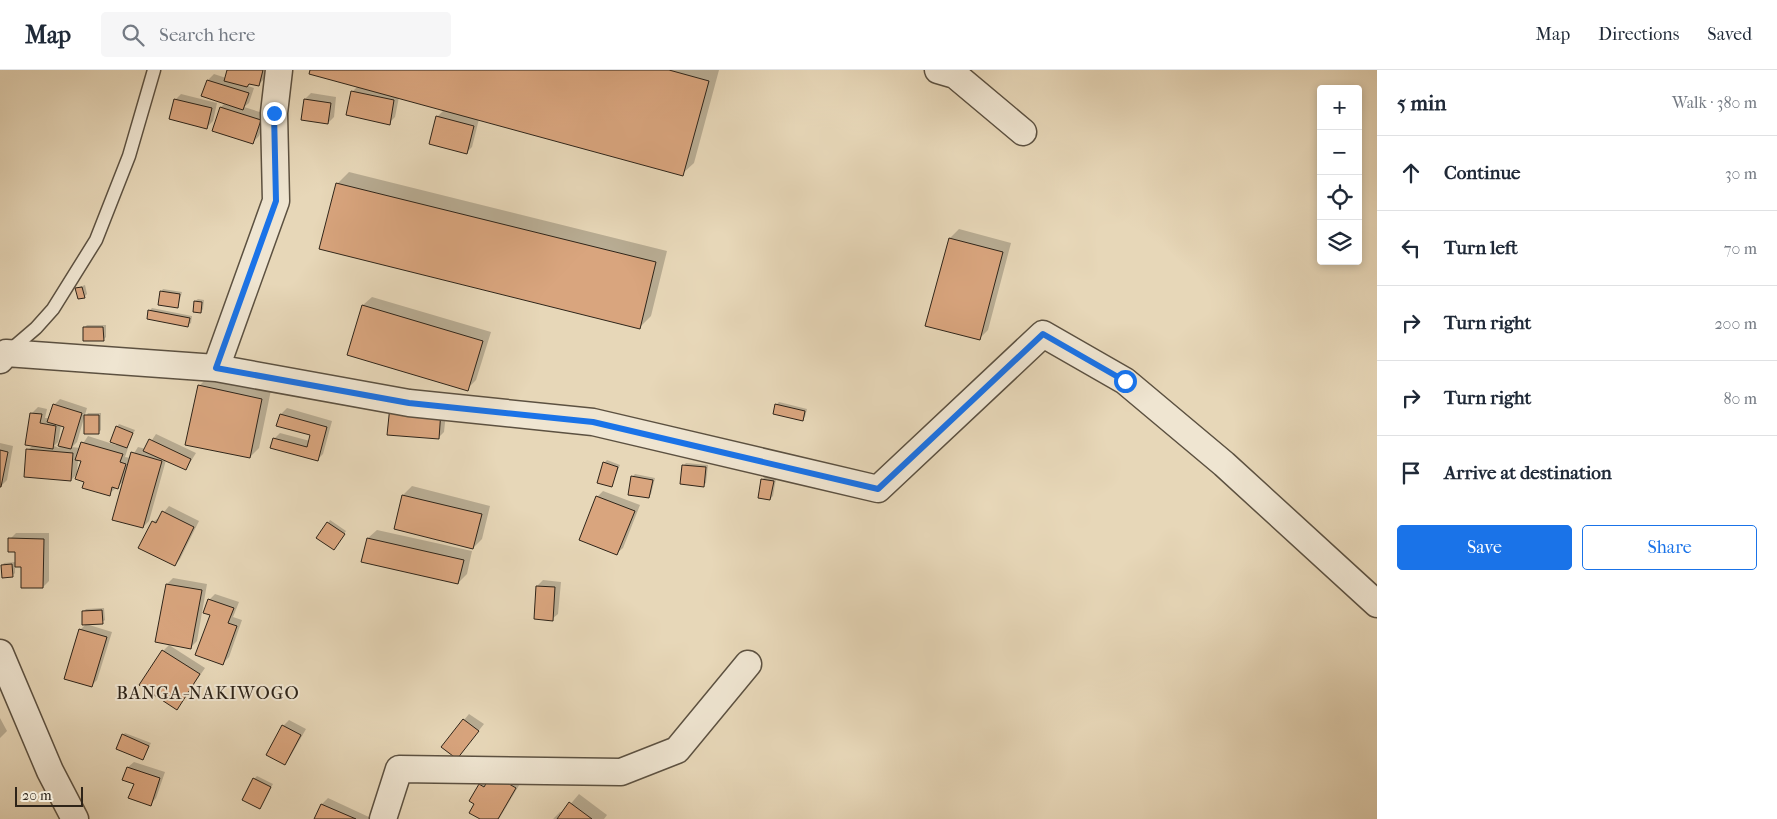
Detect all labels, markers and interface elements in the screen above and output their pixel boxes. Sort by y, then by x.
search box [101,12,451,57]
text: Map [25,21,71,49]
icon: search [119,21,147,49]
text: Search here [159,24,255,46]
text: Map [1536,24,1570,45]
text: Directions [1598,24,1679,45]
text: Saved [1707,24,1752,45]
map controls [1317,85,1362,265]
button: + [1317,85,1362,130]
text: 5 min [1397,91,1446,115]
text: Walk · 380 m [1672,93,1757,112]
route end [263,102,286,125]
button: − [1317,130,1362,175]
icon: ahead [1397,159,1425,187]
text: Continue [1444,162,1520,184]
text: 30 m [1725,164,1757,183]
button: locate [1317,175,1362,220]
button: layers [1317,220,1362,265]
icon: left [1397,234,1425,262]
text: Turn left [1444,237,1518,259]
text: 70 m [1724,239,1757,258]
icon: right [1397,309,1425,337]
text: Turn right [1444,312,1531,334]
text: 200 m [1714,314,1757,333]
route start [1114,370,1137,393]
icon: right [1397,384,1425,412]
text: Turn right [1444,387,1531,409]
text: 80 m [1723,389,1757,408]
icon: arrive [1397,459,1425,487]
text: Arrive at destination [1444,462,1612,484]
button: Save [1397,525,1572,570]
button: Share [1582,525,1757,570]
district label: BANGA-NAKIWOGO [116,683,300,704]
scale bar [15,784,82,807]
text: 20 m [22,787,52,804]

